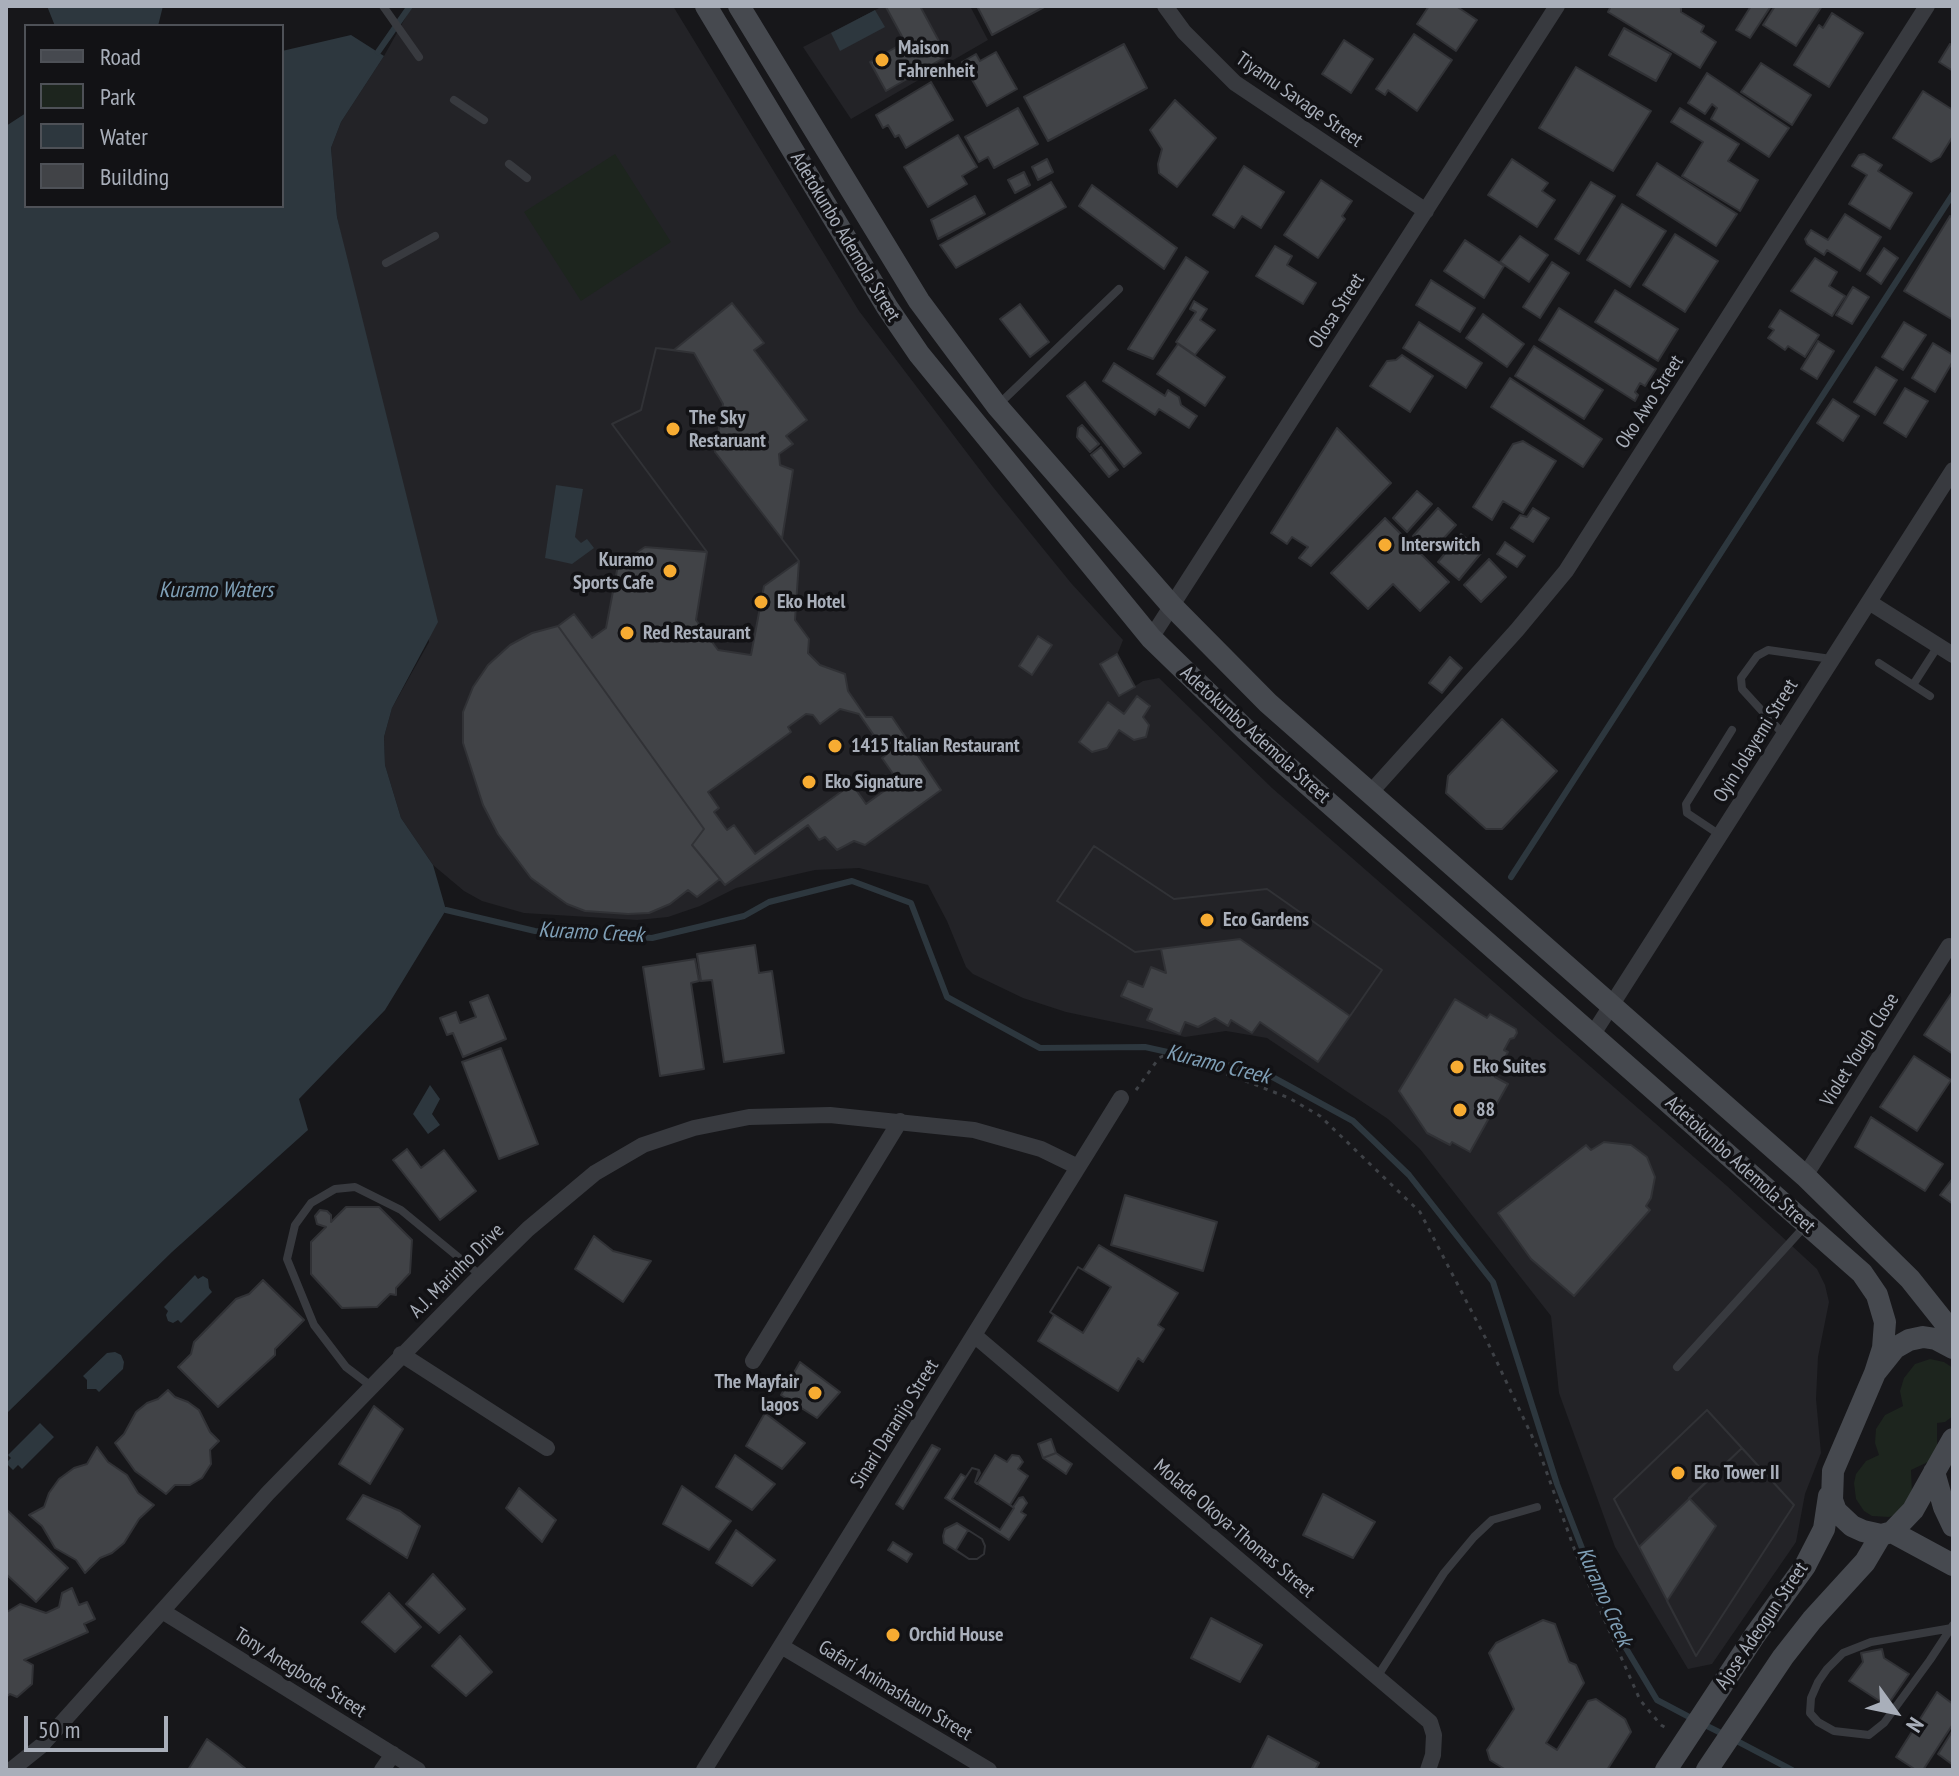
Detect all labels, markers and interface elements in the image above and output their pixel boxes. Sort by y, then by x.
legend [24,24,284,208]
place label: Maison Fahrenheit [898,36,975,83]
text: Road [100,41,141,72]
street label: Tiyamu Savage Street [1231,47,1367,153]
marker: Maison Fahrenheit [873,51,891,69]
text: Park [100,81,136,112]
text: Water [100,121,148,152]
street label: Adetokunbo Ademola Street [785,148,905,326]
text: Building [100,161,169,192]
street label: Olosa Street [1304,269,1370,353]
street label: Oko Awo Street [1611,351,1689,453]
place label: The Sky Restaruant [689,406,766,453]
marker: The Sky Restaruant [664,420,682,438]
place label: Interswitch [1401,533,1480,557]
marker: Interswitch [1376,536,1394,554]
place label: Kuramo Sports Cafe [573,548,654,595]
marker: Kuramo Sports Cafe [661,562,679,580]
water label: Kuramo Waters [159,578,273,604]
place label: Eko Hotel [777,590,845,614]
marker: Eko Hotel [752,593,770,611]
place label: Red Restaurant [643,621,751,645]
marker: Red Restaurant [618,624,636,642]
street label: Adetokunbo Ademola Street [1175,661,1335,809]
street label: Oyin Jolayemi Street [1709,675,1803,807]
place label: 1415 Italian Restaurant [851,734,1020,758]
marker: 1415 Italian Restaurant [826,737,844,755]
place label: Eko Signature [825,770,923,794]
marker: Eko Signature [800,773,818,791]
place label: Eco Gardens [1223,908,1309,932]
marker: Eco Gardens [1198,911,1216,929]
water label: Kuramo Creek [538,917,644,949]
street label: Violet Yough Close [1816,989,1904,1111]
water label: Kuramo Creek [1164,1039,1272,1091]
place label: Eko Suites [1473,1055,1546,1079]
marker: Eko Suites [1448,1058,1466,1076]
street label: Adetokunbo Ademola Street [1660,1091,1820,1239]
place label: 88 [1476,1098,1495,1122]
marker: 88 [1451,1101,1469,1119]
street label: A.J. Marinho Drive [405,1219,509,1323]
street label: Sinari Daranijo Street [846,1355,944,1493]
place label: The Mayfair lagos [714,1370,799,1417]
marker: The Mayfair lagos [806,1384,824,1402]
street label: Molade Okoya-Thomas Street [1149,1455,1319,1603]
place label: Eko Tower II [1694,1461,1780,1485]
marker: Eko Tower II [1669,1464,1687,1482]
water label: Kuramo Creek [1570,1543,1638,1651]
street label: Ajose Adeogun Street [1711,1558,1813,1694]
street label: Tony Anegbode Street [230,1623,370,1723]
place label: Orchid House [909,1623,1003,1647]
marker: Orchid House [884,1626,902,1644]
street label: Gafari Animashaun Street [814,1636,976,1746]
north arrow [1855,1672,1935,1752]
scale bar [28,1700,172,1750]
text: N [1900,1712,1930,1738]
text: 50 m [38,1714,80,1745]

